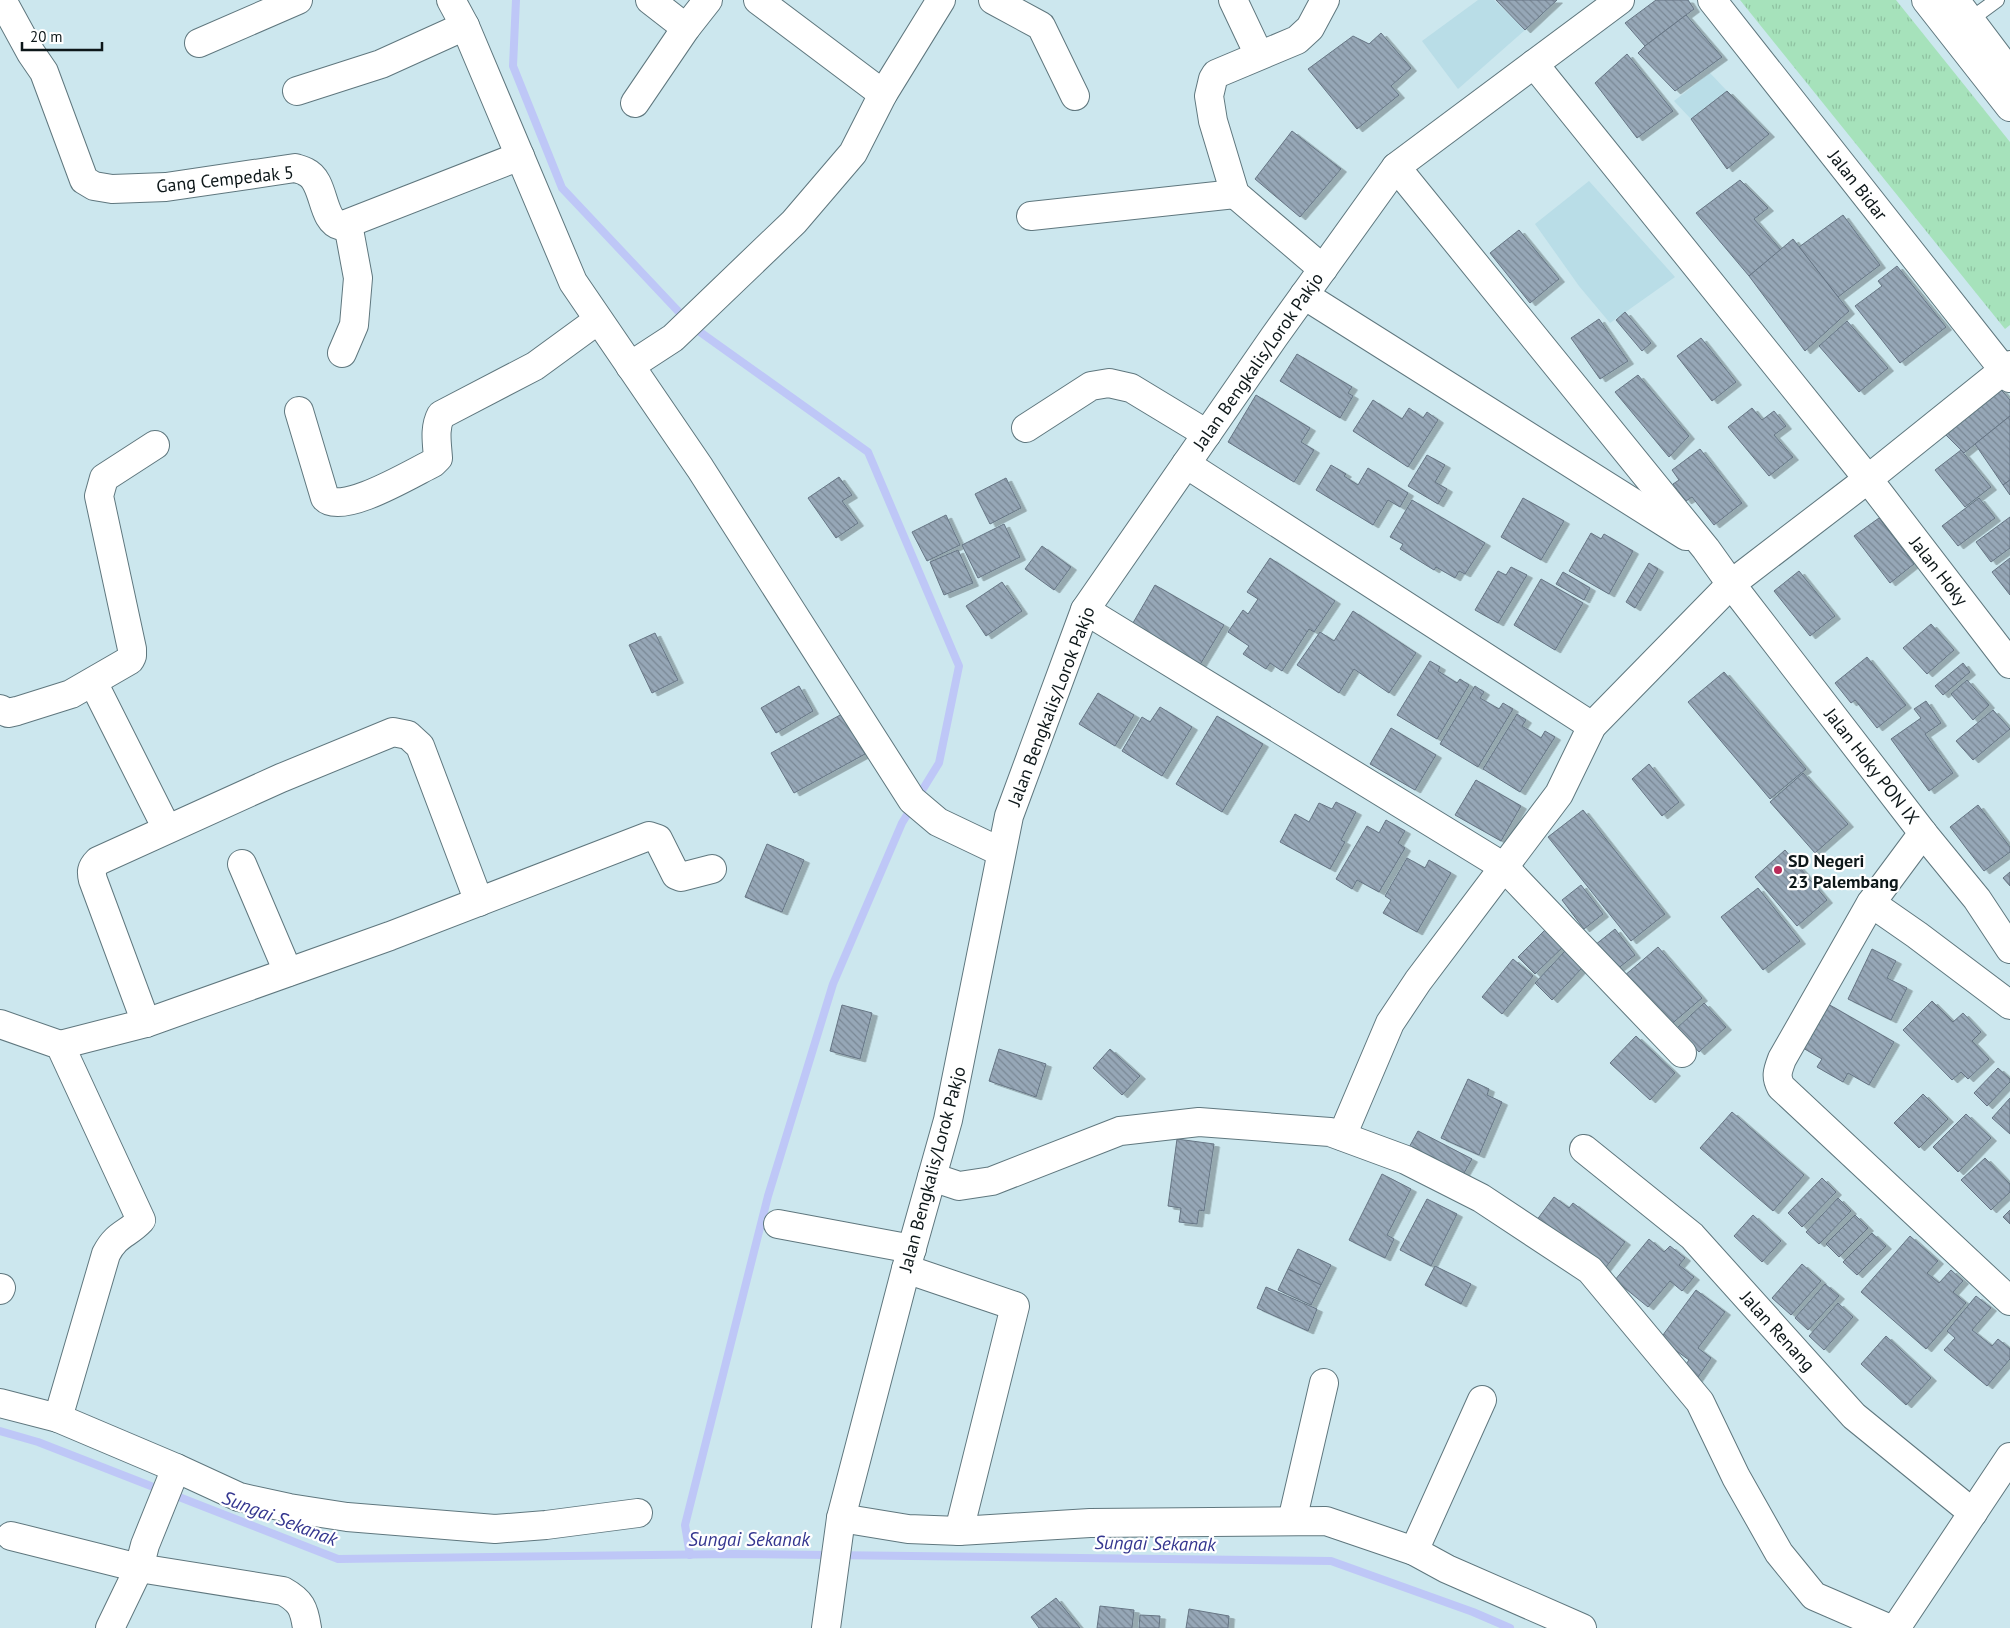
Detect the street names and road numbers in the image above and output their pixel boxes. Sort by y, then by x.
street label: Jalan Bidar [1823,144,1893,225]
street label: Gang Cempedak 5 [155,160,295,198]
street label: Jalan Bengkalis/Lorok Pakjo [1187,268,1328,455]
street label: Jalan Hoky [1904,531,1974,611]
street label: Jalan Bengkalis/Lorok Pakjo [1002,603,1100,810]
street label: Jalan Hoky PON IX [1819,703,1925,829]
street label: Jalan Bengkalis/Lorok Pakjo [893,1064,971,1275]
street label: Jalan Renang [1735,1285,1820,1376]

